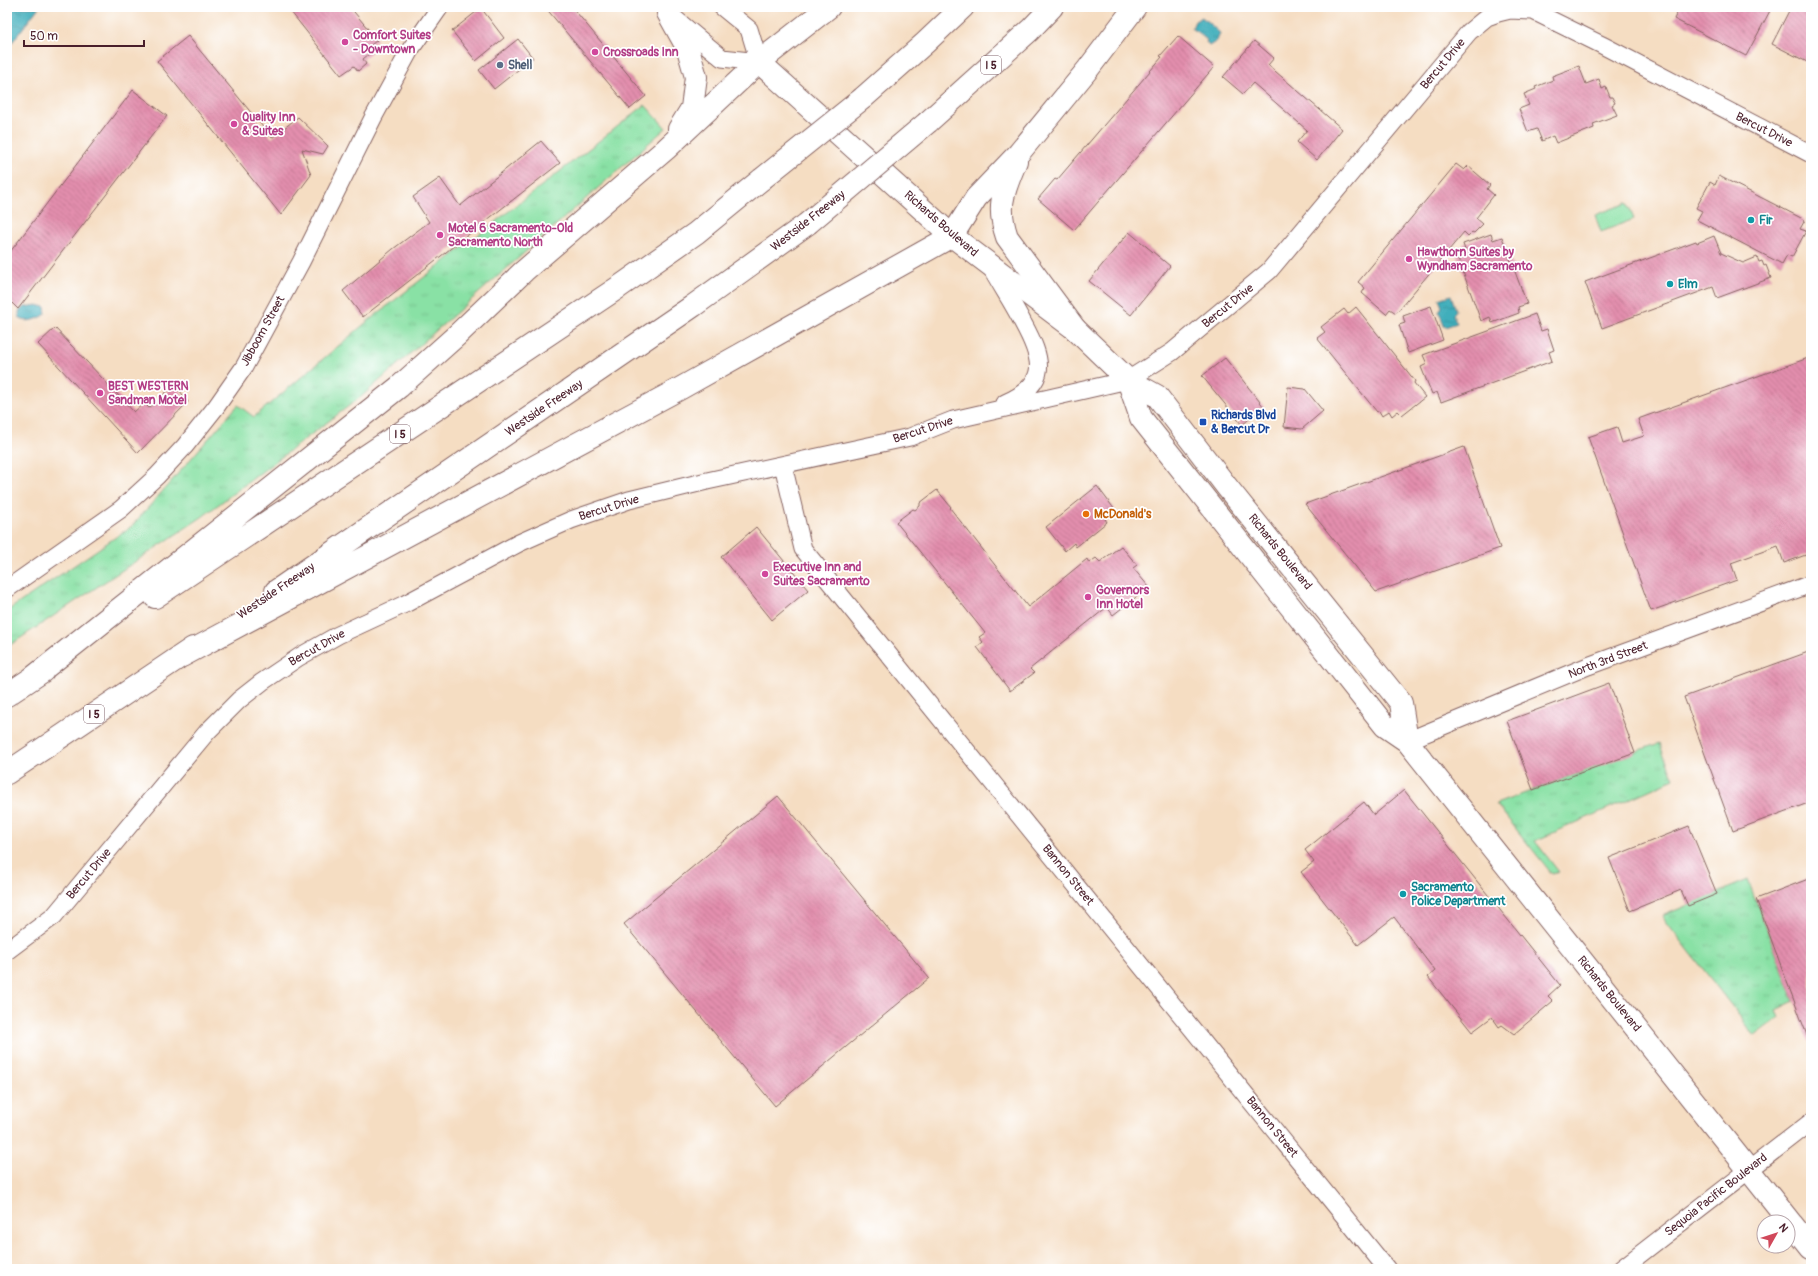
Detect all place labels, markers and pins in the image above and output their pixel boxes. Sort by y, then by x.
place label: Comfort Suites - Downtown [353,28,431,57]
marker: Comfort Suites - Downtown [340,37,350,47]
place label: Crossroads Inn [603,45,679,60]
marker: Crossroads Inn [590,47,600,57]
place label: Shell [508,58,532,73]
marker: Shell [495,60,505,70]
place label: Quality Inn & Suites [242,110,296,139]
marker: Quality Inn & Suites [229,119,239,129]
place label: Fir [1759,213,1773,228]
marker: Fir [1746,215,1756,225]
place label: Motel 6 Sacramento-Old Sacramento North [448,221,573,250]
marker: Motel 6 Sacramento-Old Sacramento North [435,230,445,240]
place label: Hawthorn Suites by Wyndham Sacramento [1417,245,1533,274]
marker: Hawthorn Suites by Wyndham Sacramento [1404,254,1414,264]
place label: Elm [1678,277,1698,292]
marker: Elm [1665,279,1675,289]
place label: BEST WESTERN Sandman Motel [108,379,189,408]
marker: BEST WESTERN Sandman Motel [95,388,105,398]
place label: Richards Blvd & Bercut Dr [1211,408,1276,437]
marker: Richards Blvd & Bercut Dr [1198,417,1208,427]
place label: McDonald's [1094,507,1152,522]
marker: McDonald's [1081,509,1091,519]
place label: Executive Inn and Suites Sacramento [773,560,870,589]
marker: Executive Inn and Suites Sacramento [760,569,770,579]
place label: Governors Inn Hotel [1096,583,1150,612]
marker: Governors Inn Hotel [1083,592,1093,602]
place label: Sacramento Police Department [1411,880,1506,909]
marker: Sacramento Police Department [1398,889,1408,899]

